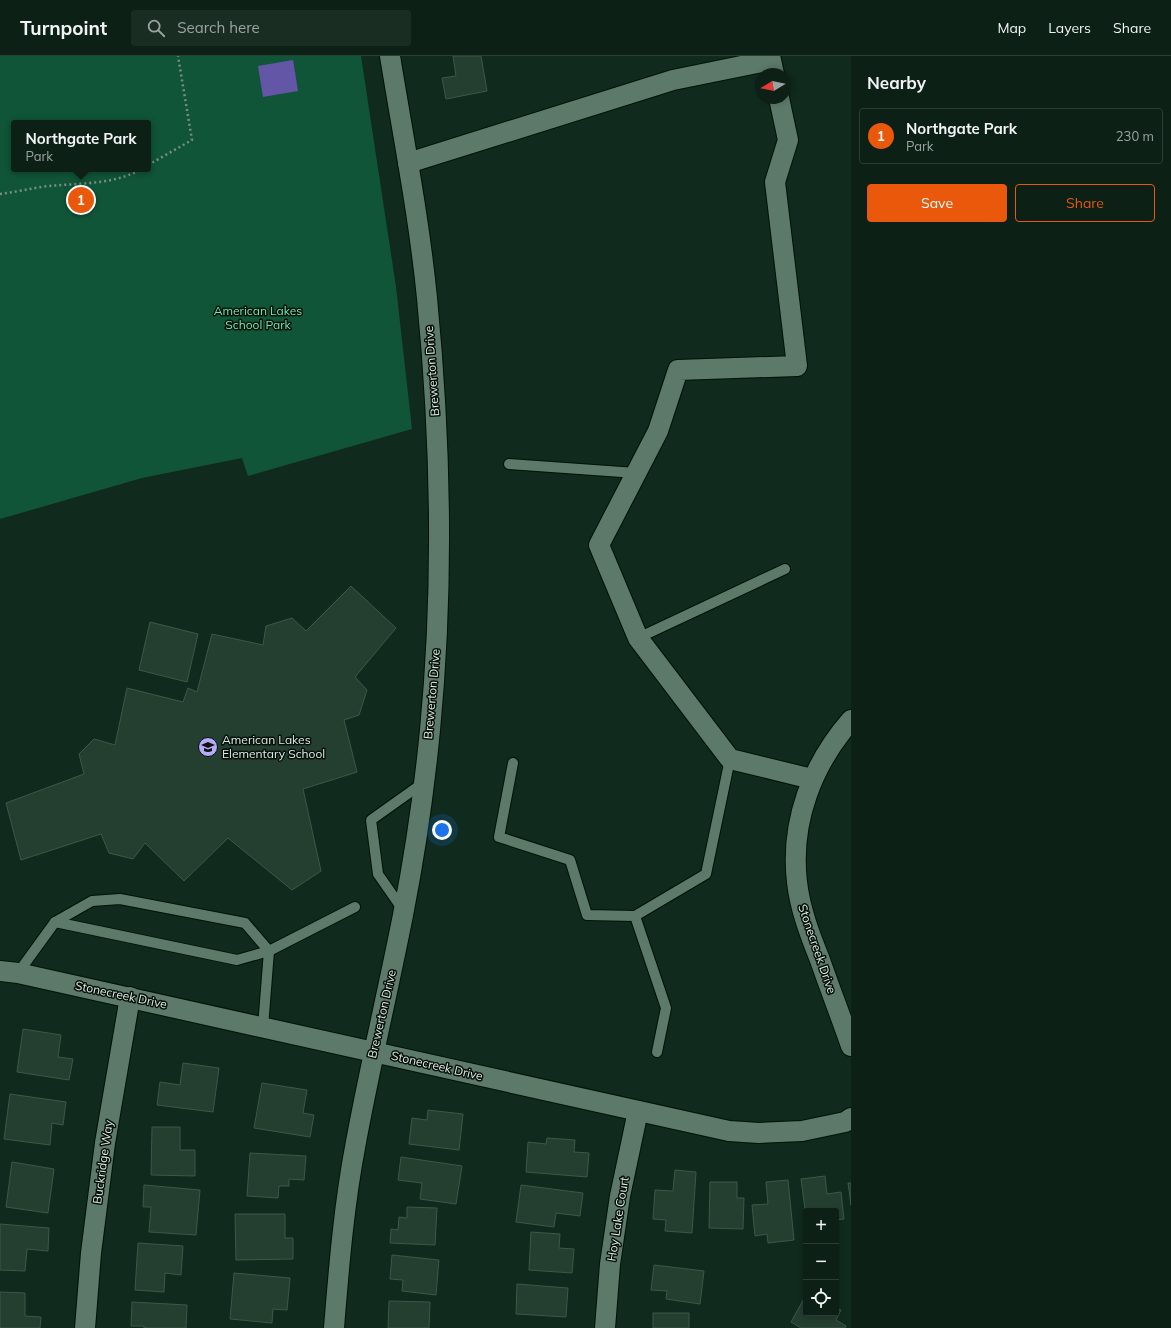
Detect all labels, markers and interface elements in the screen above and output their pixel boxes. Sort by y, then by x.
search box [131,10,411,46]
text: Turnpoint [20,16,107,40]
icon: search [145,17,167,39]
text: Search here [177,18,260,37]
text: Map [997,19,1026,37]
text: Layers [1048,19,1091,37]
text: Share [1113,19,1151,37]
north arrow [755,68,791,104]
text: Nearby [867,72,926,93]
text: Northgate Park [906,119,1017,138]
popup [11,120,151,172]
text: 1 [877,128,885,144]
text: 230 m [1116,128,1154,144]
text: Northgate Park [26,129,136,148]
text: Park [906,138,933,154]
text: Park [26,148,53,164]
button: Save [867,184,1007,222]
button: Share [1015,184,1155,222]
pin: 1 [68,185,94,215]
park label: American Lakes School Park [214,303,302,332]
street label: Brewerton Drive [421,325,442,417]
street label: Brewerton Drive [420,648,443,740]
place label: American Lakes Elementary School [222,732,325,761]
school or university icon: American Lakes Elementary School [197,736,219,758]
your location [432,820,452,840]
street label: Stonecreek Drive [795,902,840,996]
street label: Brewerton Drive [364,968,399,1060]
street label: Stonecreek Drive [74,977,168,1012]
street label: Stonecreek Drive [390,1048,484,1083]
street label: Buckridge Way [89,1118,116,1205]
street label: Hoy Lake Court [603,1176,632,1262]
map controls [803,1208,839,1316]
button: + [803,1208,839,1244]
button: − [803,1244,839,1280]
button: locate [803,1280,839,1316]

